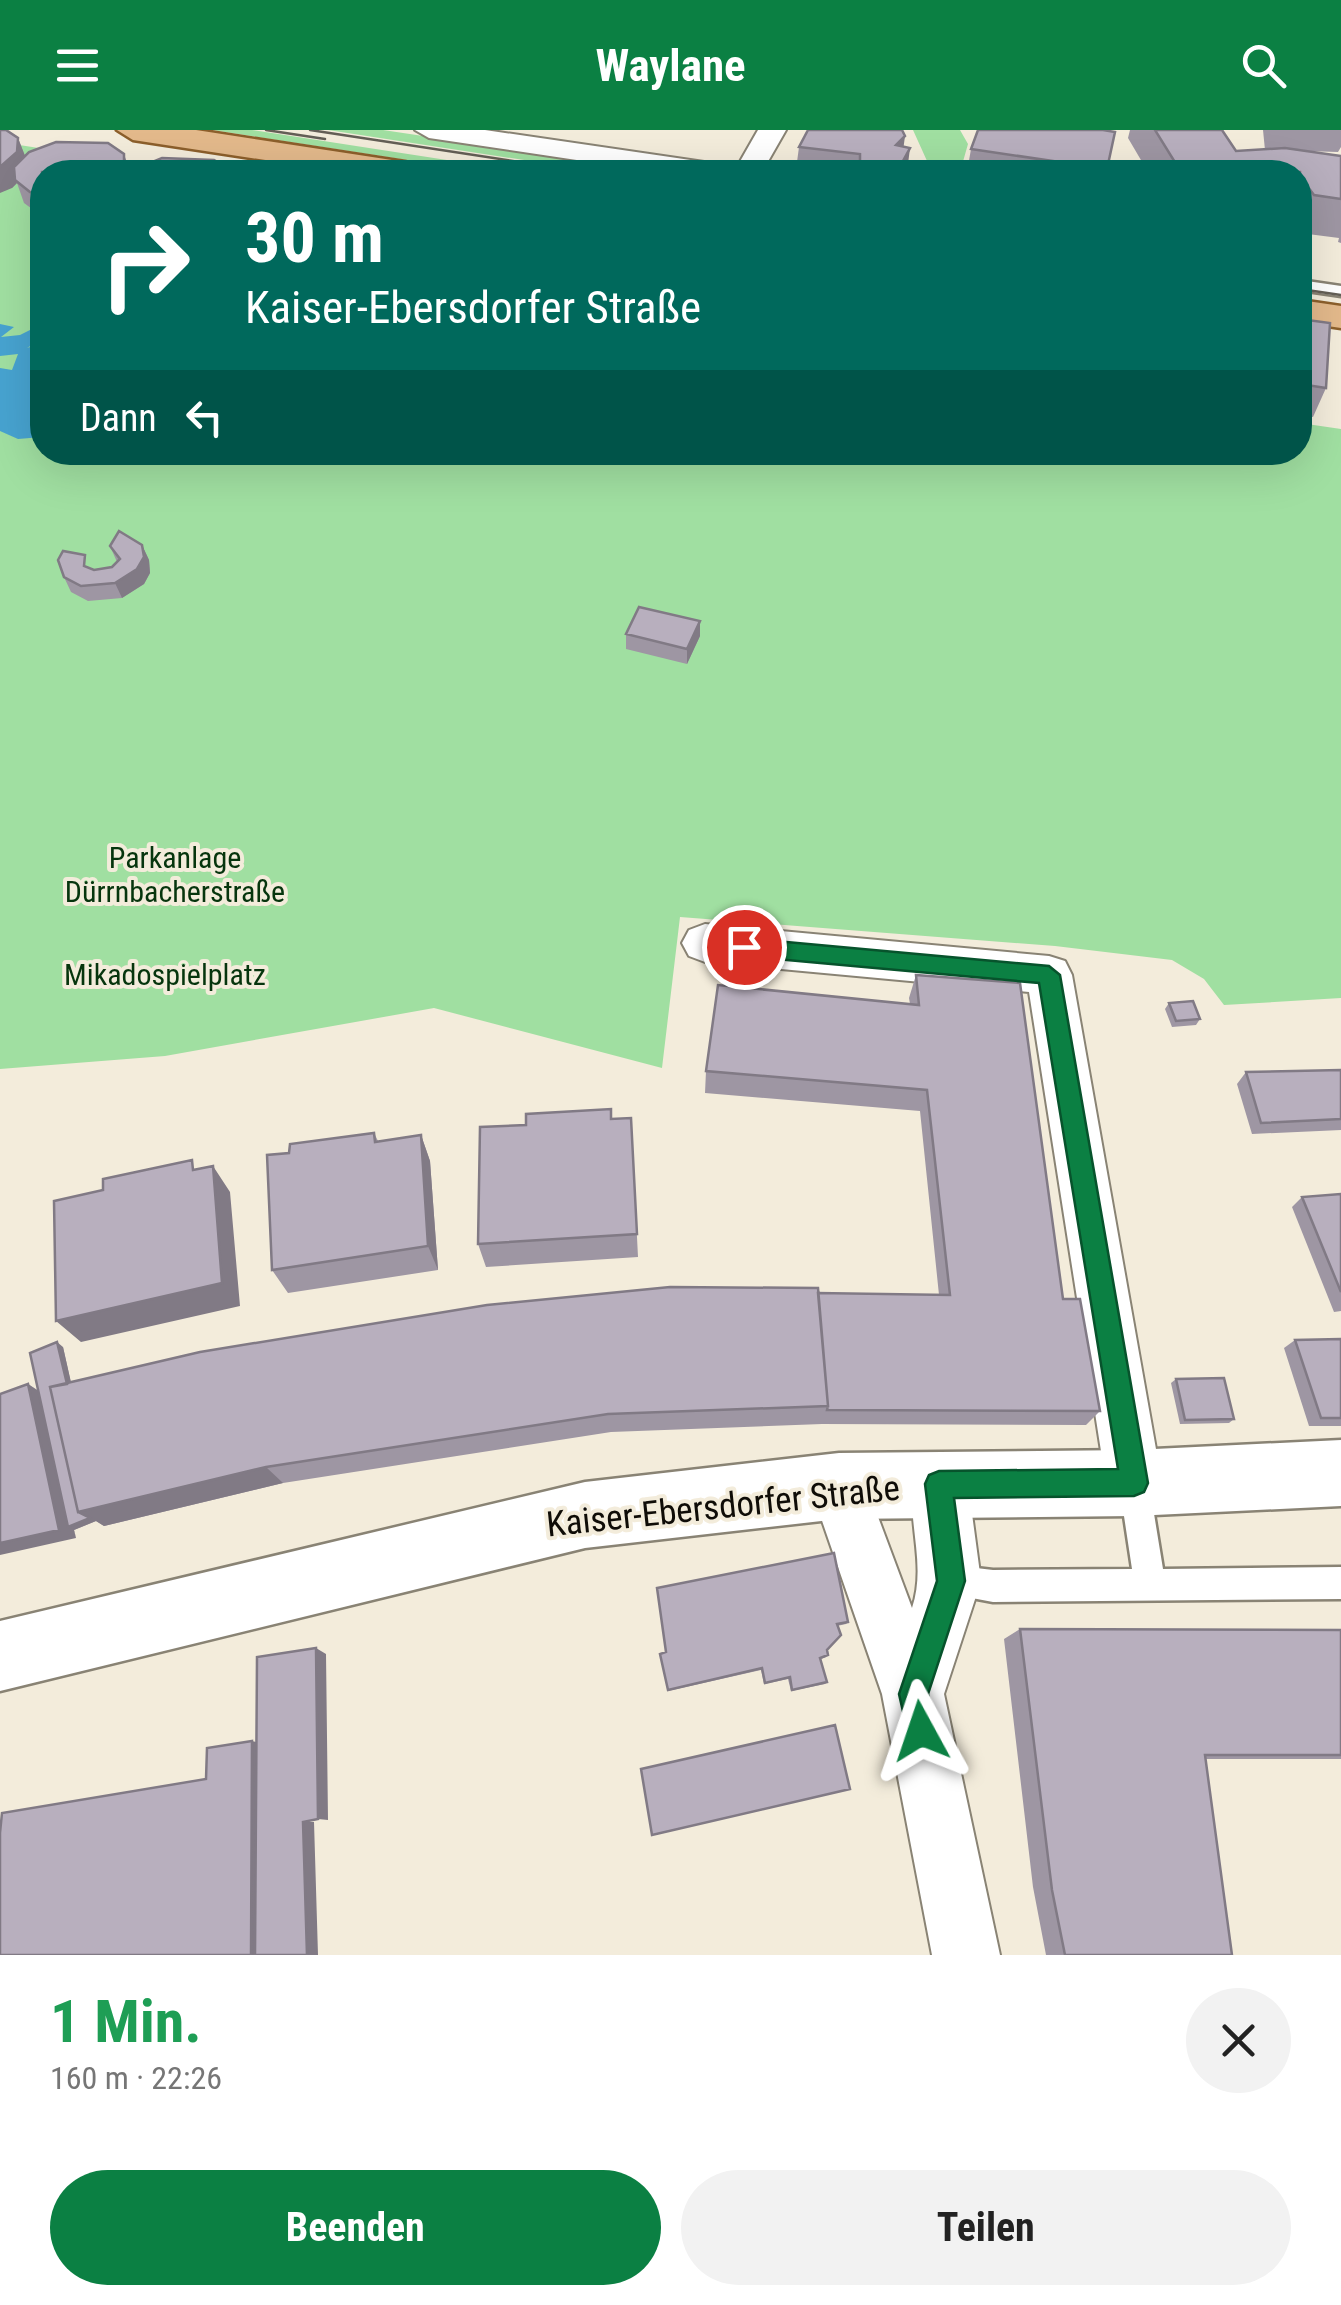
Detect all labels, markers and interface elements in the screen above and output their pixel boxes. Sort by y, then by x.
icon: menu [50,38,105,93]
icon: search [1236,38,1291,93]
text: Waylane [595,39,746,92]
text: 30 m [245,197,384,279]
icon: right [80,200,210,330]
text: Kaiser-Ebersdorfer Straße [245,281,701,334]
icon: left [177,390,232,445]
text: Dann [80,396,157,440]
park label: Parkanlage Dürrnbacherstraße [65,840,285,909]
pin [702,905,787,990]
icon: arrive [717,920,772,975]
park label: Mikadospielplatz [64,957,266,992]
street label: Kaiser-Ebersdorfer Straße [544,1468,902,1545]
position arrow [869,1679,973,1783]
text: 1 Min. [50,1986,202,2057]
button: close [1186,1988,1291,2093]
text: 160 m · 22:26 [50,2059,222,2097]
button: Beenden [50,2170,661,2285]
button: Teilen [681,2170,1291,2285]

